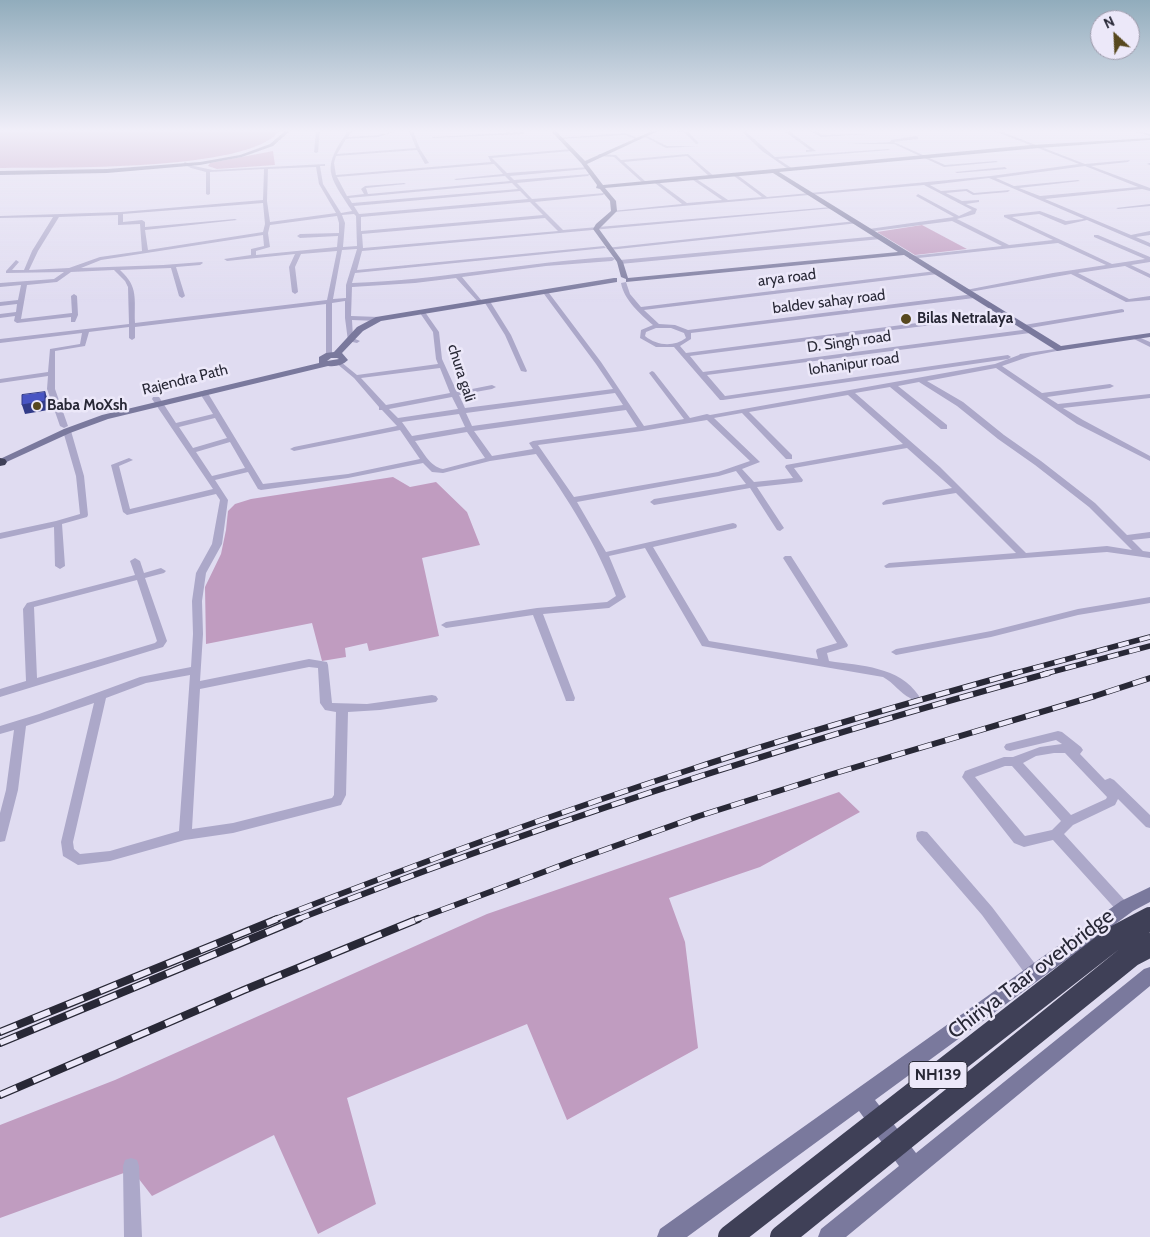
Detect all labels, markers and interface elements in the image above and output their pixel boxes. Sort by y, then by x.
north arrow [1090,10,1140,60]
text: N [1101,12,1117,33]
street label: arya road [757,266,817,290]
street label: baldev sahay road [772,286,886,318]
place label: Bilas Netralaya [917,310,1013,328]
marker: Bilas Netralaya [899,312,913,326]
street label: D. Singh road [806,327,892,357]
street label: chura gali [443,342,479,404]
street label: lohanipur road [808,349,900,379]
street label: Rajendra Path [140,361,230,399]
place label: Baba MoXsh [47,397,128,415]
marker: Baba MoXsh [31,400,43,412]
street label: Chiriya Taar overbridge [943,903,1119,1045]
road number: NH139 [909,1062,967,1088]

